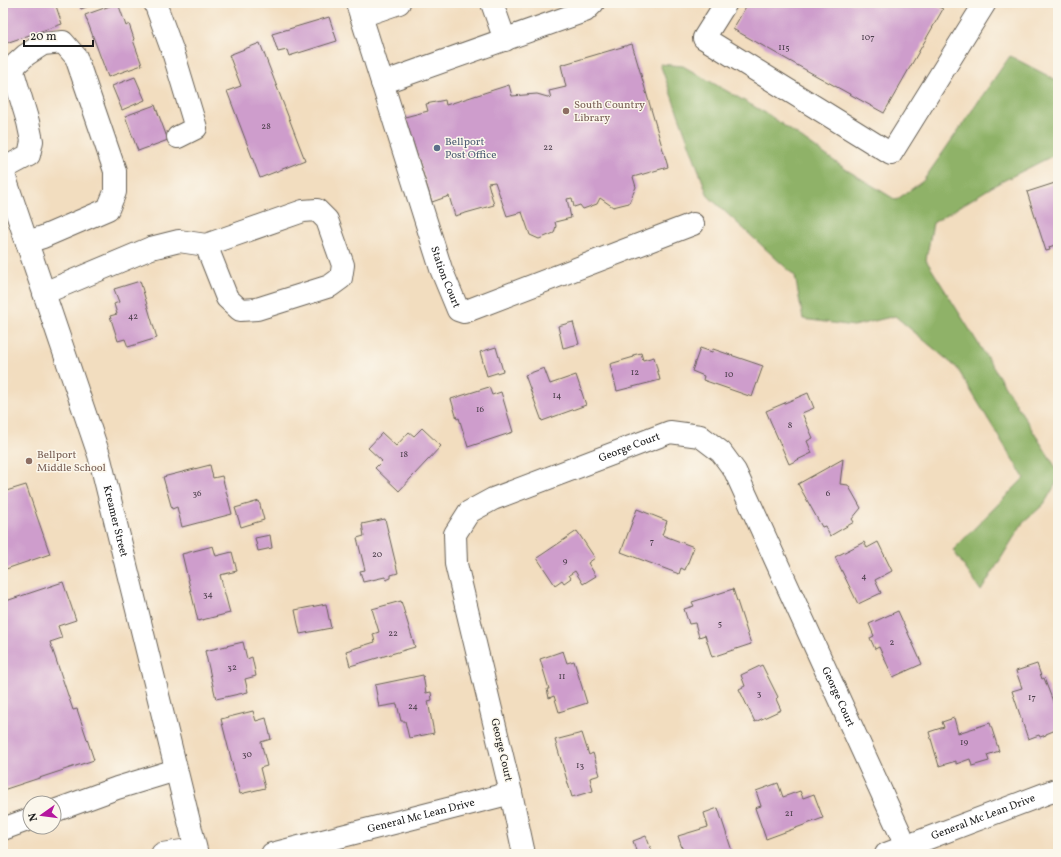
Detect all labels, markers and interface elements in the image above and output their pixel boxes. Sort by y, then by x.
scale bar [24,22,93,48]
text: 20 m [30,29,57,45]
house number: 107 [861,31,875,44]
house number: 115 [778,41,790,54]
place label: South Country Library [574,98,645,126]
marker: South Country Library [561,106,571,116]
house number: 28 [261,120,271,133]
place label: Bellport Post Office [445,135,496,163]
house number: 22 [543,141,553,154]
marker: Bellport Post Office [432,143,442,153]
street label: Station Court [427,244,464,310]
house number: 42 [128,310,138,323]
house number: 12 [631,366,639,379]
house number: 10 [725,368,734,381]
house number: 14 [553,389,561,402]
house number: 16 [476,403,484,416]
house number: 8 [788,419,793,432]
street label: George Court [596,429,662,466]
place label: Bellport Middle School [37,448,106,476]
house number: 18 [400,448,408,461]
marker: Bellport Middle School [24,456,34,466]
street label: Kreamer Street [99,484,131,559]
house number: 36 [192,487,202,500]
house number: 6 [826,487,831,500]
house number: 7 [650,535,654,548]
house number: 20 [372,548,383,561]
house number: 9 [563,555,568,568]
house number: 4 [861,570,867,583]
house number: 34 [203,588,213,601]
house number: 5 [718,617,722,630]
house number: 22 [388,627,398,640]
house number: 2 [890,636,895,649]
house number: 32 [227,661,237,674]
street label: George Court [818,664,858,729]
house number: 11 [559,670,565,683]
house number: 3 [757,687,762,700]
house number: 17 [1028,691,1036,704]
house number: 24 [408,700,418,713]
street label: George Court [486,717,516,783]
house number: 19 [960,736,968,749]
house number: 30 [242,748,253,761]
house number: 13 [576,759,584,772]
street label: General Mc Lean Drive [929,791,1038,844]
north arrow [22,795,62,835]
street label: General Mc Lean Drive [366,795,477,837]
house number: 21 [785,807,793,820]
text: N [26,811,42,823]

